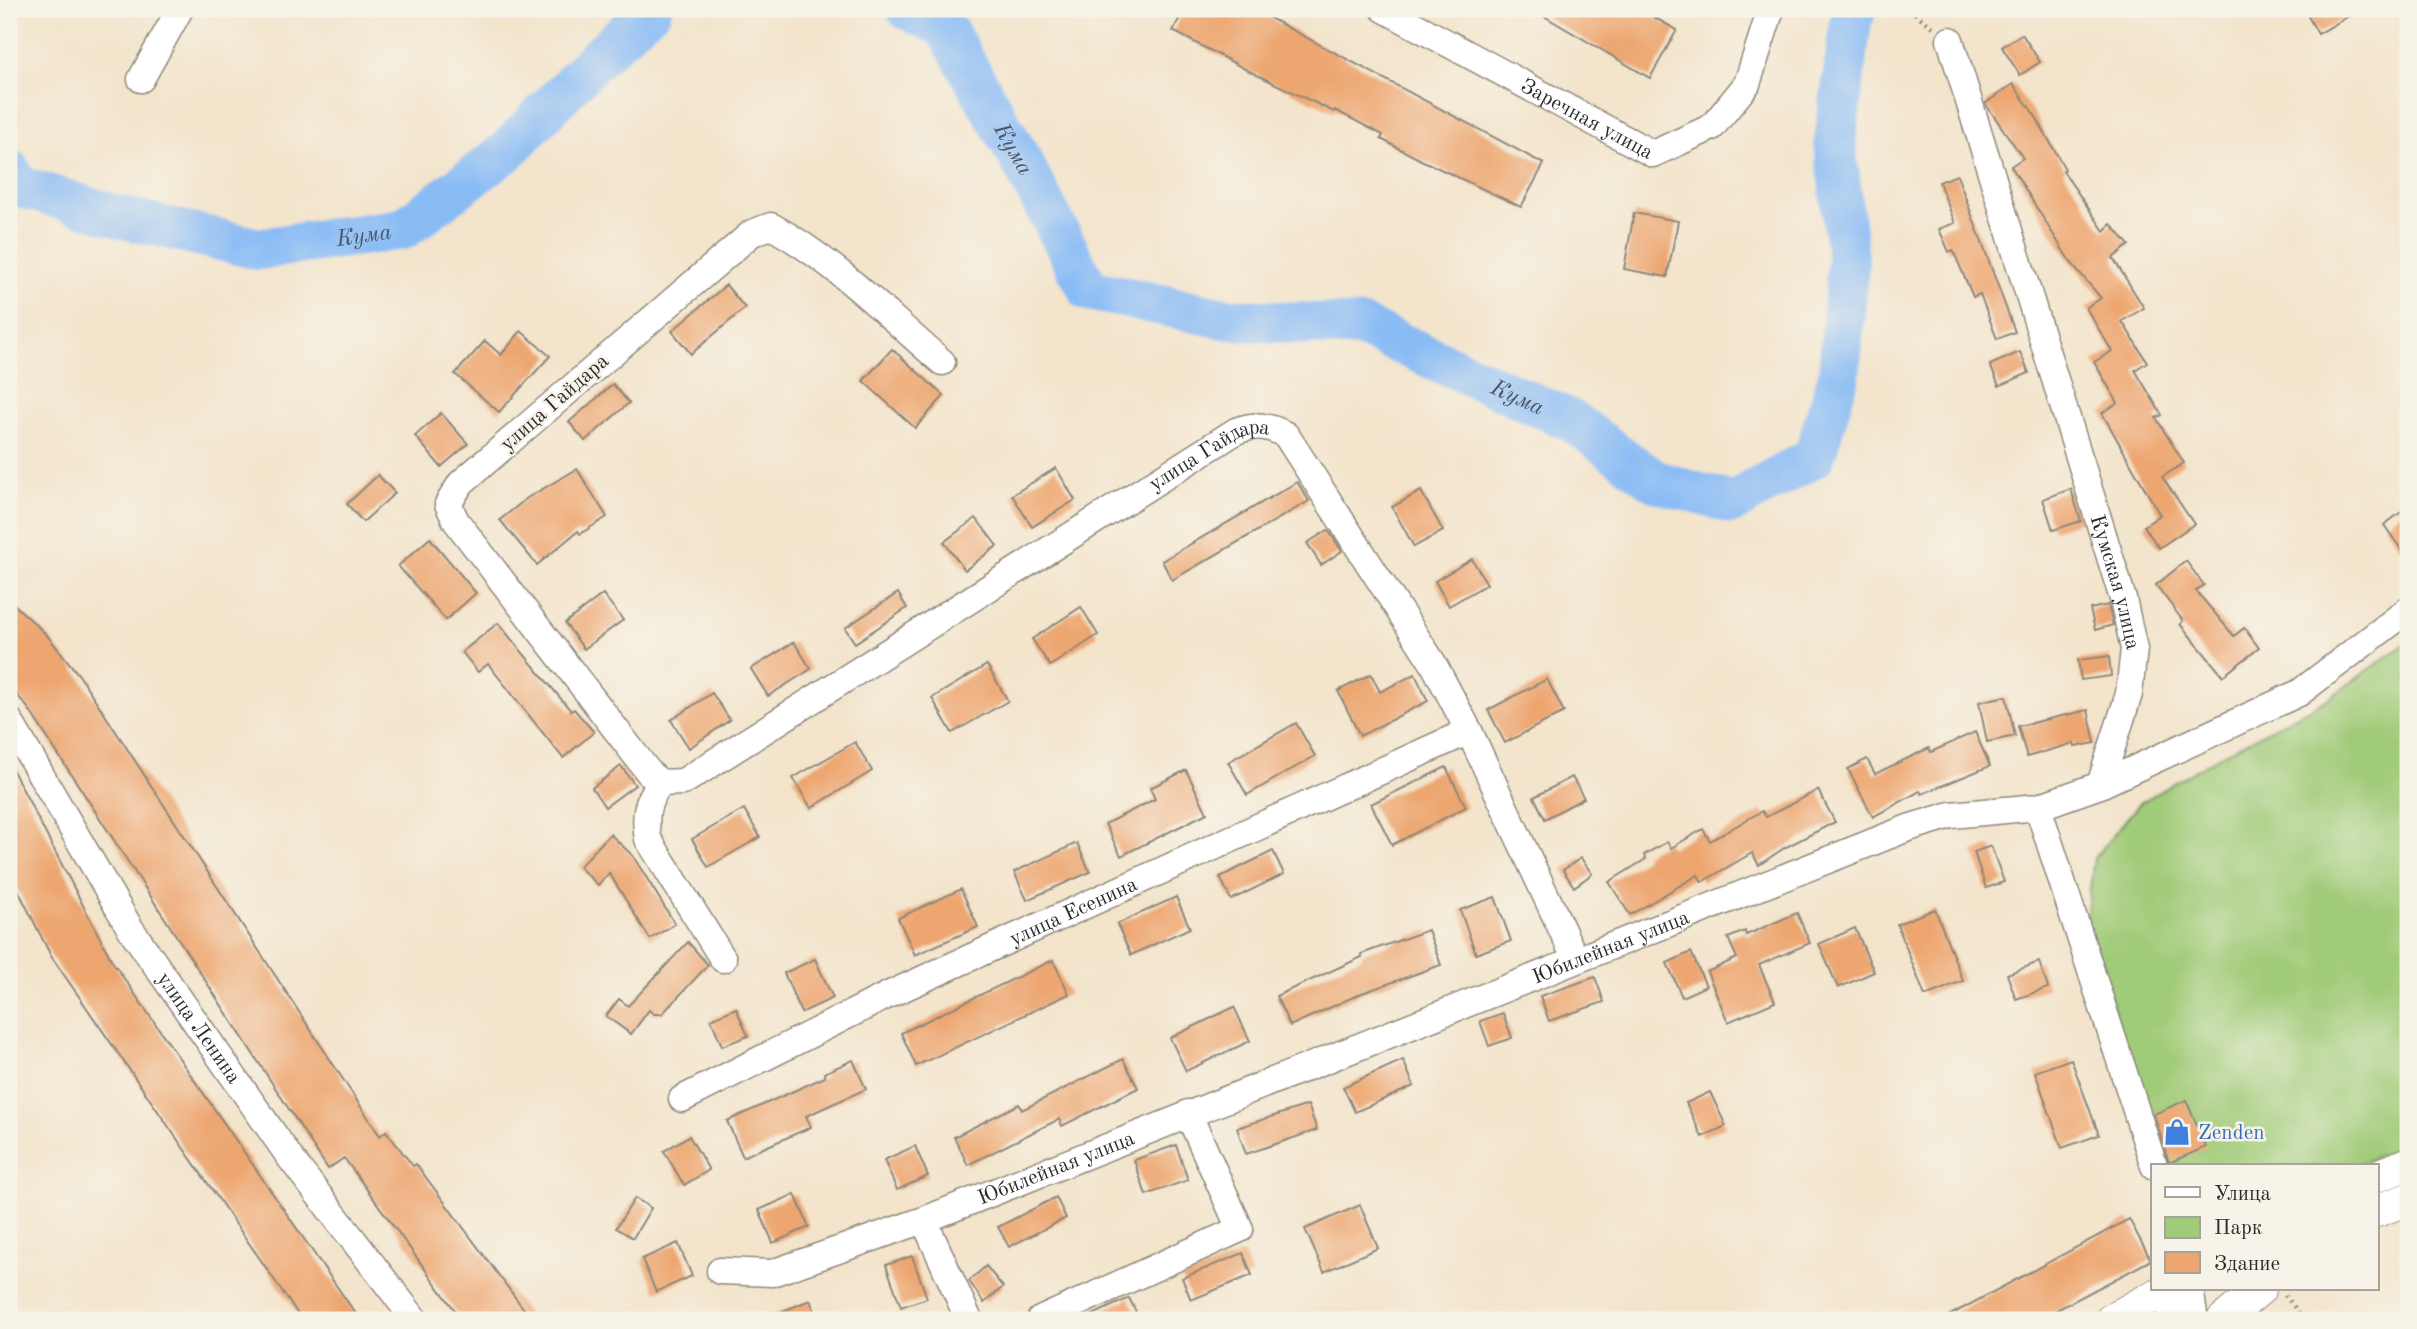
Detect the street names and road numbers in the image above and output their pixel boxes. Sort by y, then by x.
street label: Заречная улица [1517,76,1656,164]
street label: улица Гайдара [497,351,613,456]
street label: улица Гайдара [1146,417,1271,495]
street label: Кумская улица [2086,513,2143,652]
street label: улица Есенина [1007,874,1141,950]
street label: Юбилейная улица [1530,907,1692,989]
street label: улица Ленина [152,969,244,1088]
street label: Юбилейная улица [975,1128,1138,1209]

